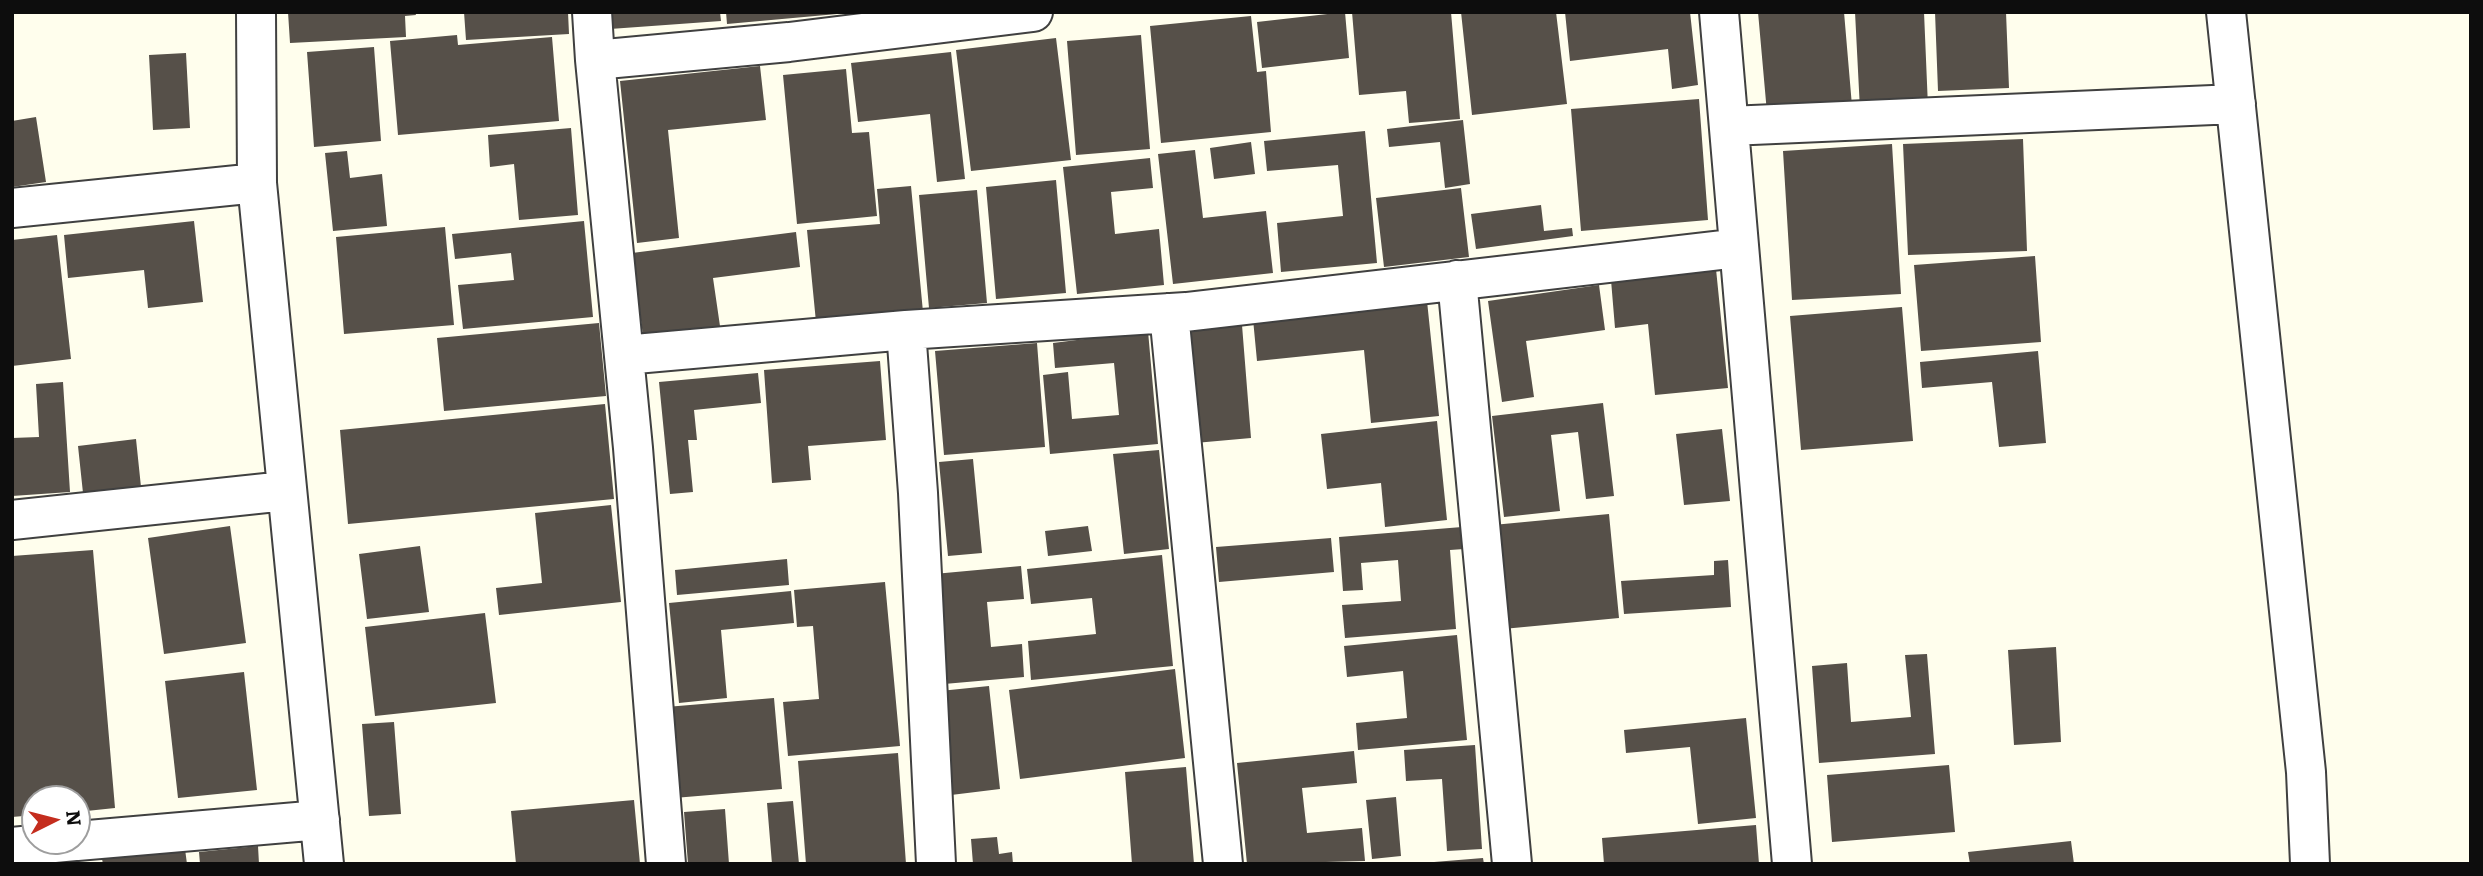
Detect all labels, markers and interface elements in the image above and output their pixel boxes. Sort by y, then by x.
north arrow [21,785,91,855]
text: N [60,809,90,827]

